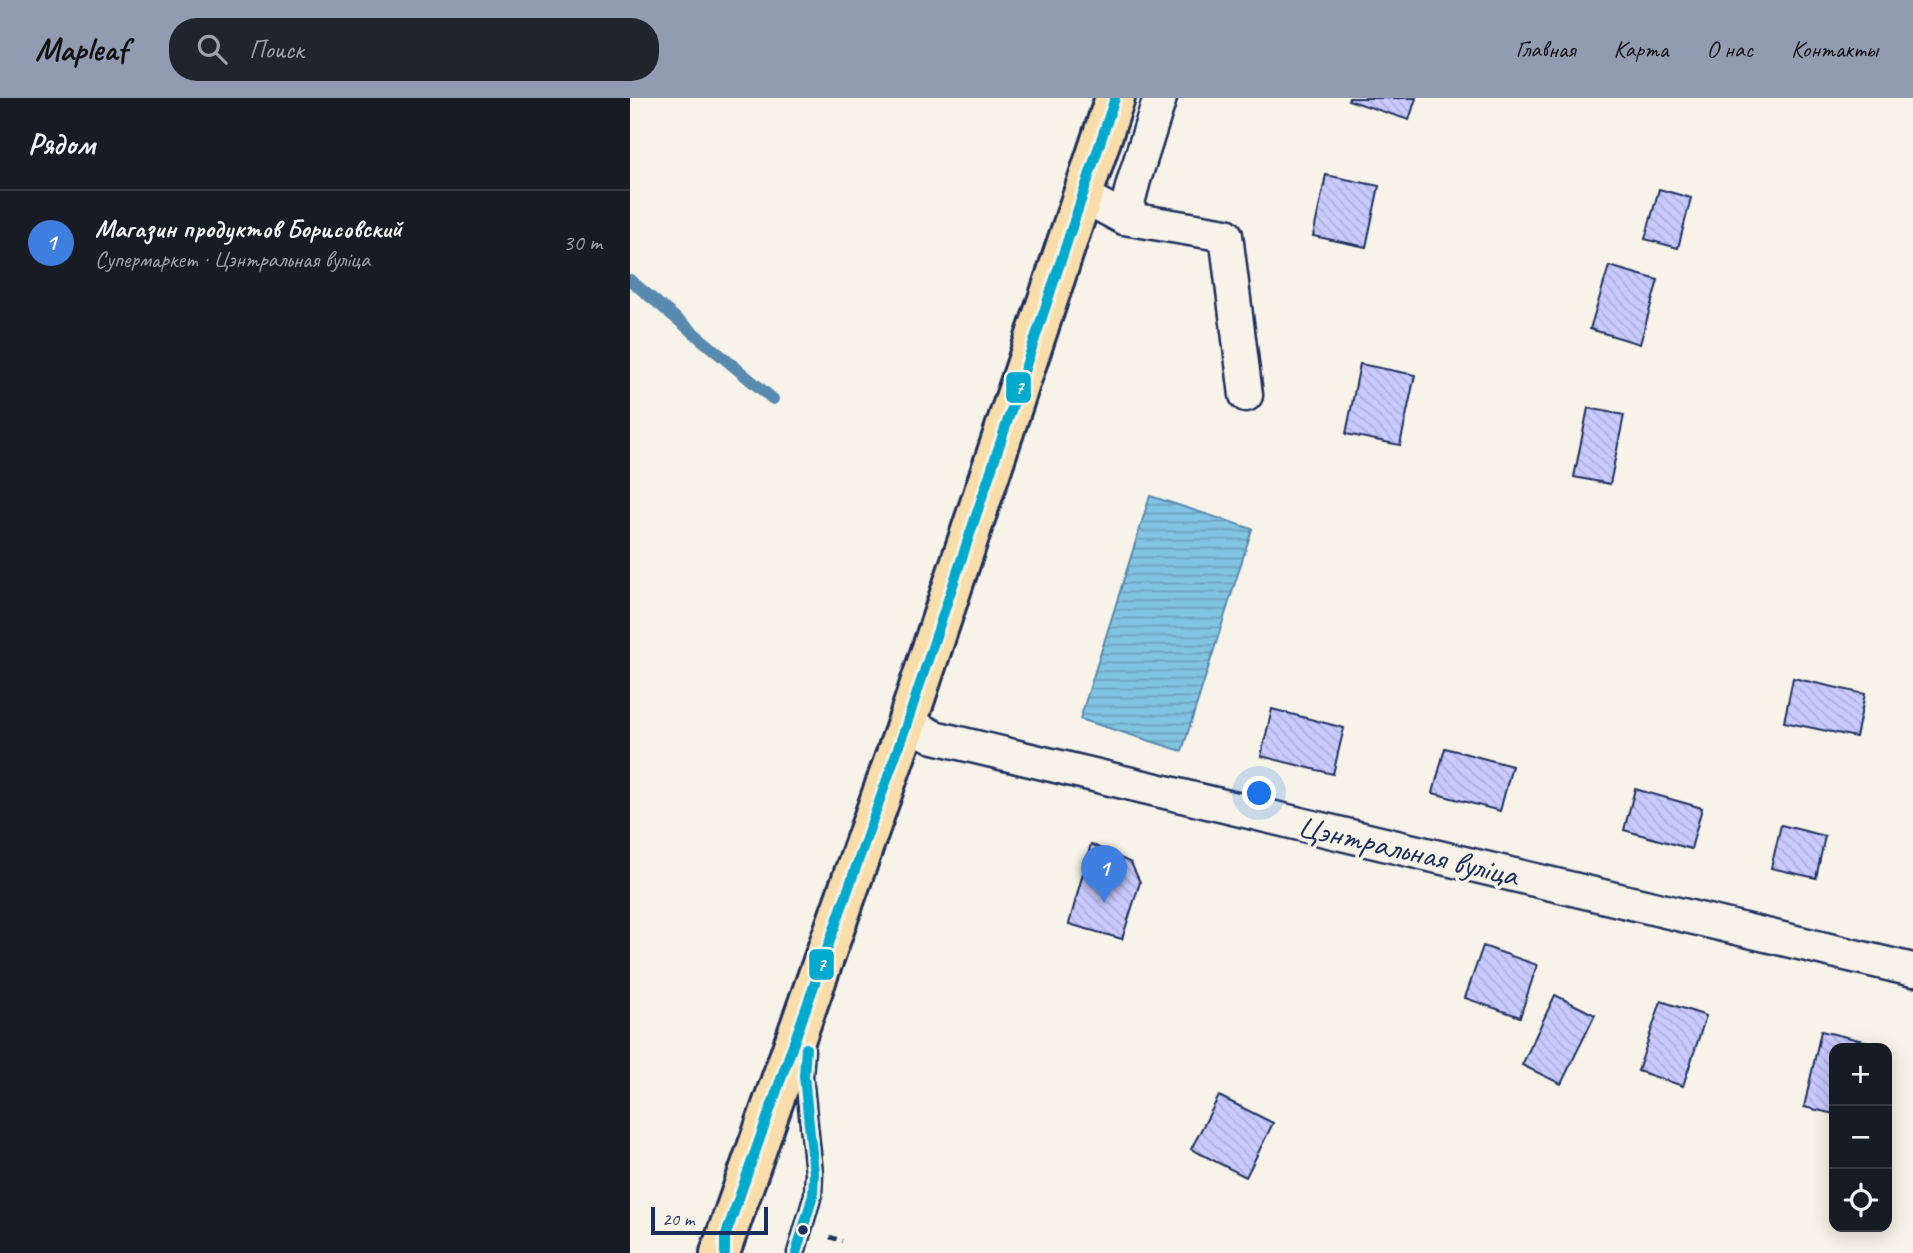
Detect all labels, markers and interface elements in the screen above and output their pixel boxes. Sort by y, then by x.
search box [169,18,659,81]
text: Mapleaf [35,28,127,70]
icon: search [193,30,231,68]
text: Поиск [249,33,304,66]
text: Главная [1515,34,1576,64]
text: Карта [1614,34,1668,64]
text: О нас [1706,34,1753,64]
text: Контакты [1791,34,1878,64]
text: Рядом [28,125,95,163]
text: Магазин продуктов Борисовский [95,212,402,245]
text: 1 [46,228,56,257]
text: 30 m [563,228,602,257]
text: Супермаркет · Цэнтральная вуліца [95,245,370,274]
line badge: 7 [1005,371,1032,404]
text: 7 [1015,376,1026,400]
your location [1242,776,1276,810]
street label: Цэнтральная вуліца [1294,804,1525,896]
pin: 1 [1081,845,1127,903]
line badge: 7 [808,948,835,981]
text: 7 [817,953,828,977]
map controls [1829,1043,1892,1232]
button: + [1829,1043,1892,1106]
button: − [1829,1106,1892,1169]
button: locate [1829,1169,1892,1232]
scale bar [651,1204,768,1236]
text: 20 m [662,1207,694,1231]
unlabelled marker [796,1223,810,1237]

